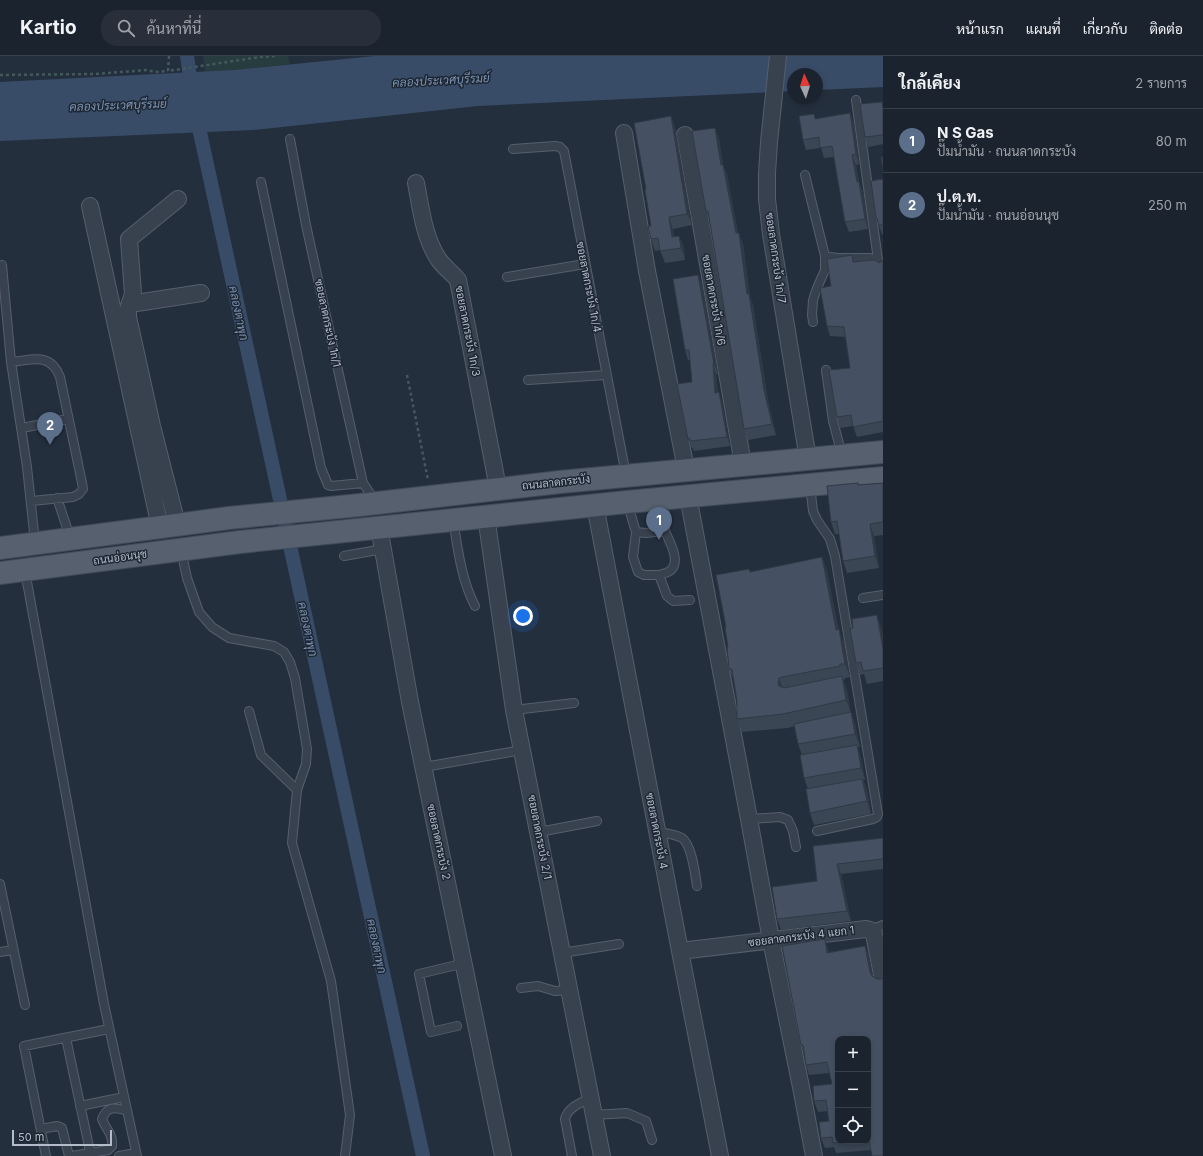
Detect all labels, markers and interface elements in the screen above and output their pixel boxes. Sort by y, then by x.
search box [101,10,381,46]
text: Kartio [20,16,77,39]
icon: search [115,17,137,39]
text: ค้นหาที่นี่ [147,19,201,38]
text: หน้าแรก [956,20,1004,37]
text: แผนที่ [1026,20,1061,37]
text: เกี่ยวกับ [1083,20,1127,37]
text: ติดต่อ [1149,20,1183,37]
north arrow [787,68,823,104]
water label: คลองประเวศบุรีรมย์ [392,70,492,92]
text: ใกล้เคียง [899,73,961,93]
text: 2 รายการ [1135,75,1187,91]
water label: คลองประเวศบุรีรมย์ [69,96,169,116]
text: N S Gas [937,123,994,142]
text: 1 [909,133,915,149]
text: 80 m [1156,133,1187,149]
text: ปั๊มน้ำมัน · ถนนลาดกระบัง [937,143,1076,159]
text: ป.ต.ท. [937,187,982,206]
text: 2 [908,197,916,213]
text: 250 m [1148,197,1187,213]
text: ปั๊มน้ำมัน · ถนนอ่อนนุช [937,207,1059,223]
street label: ซอยลาดกระบัง 1ก/7 [763,212,789,304]
street label: ซอยลาดกระบัง 1ก/4 [573,240,605,334]
street label: ซอยลาดกระบัง 1ก/6 [699,253,729,347]
street label: ซอยลาดกระบัง 1ก/1 [312,278,344,368]
water label: คลองตาพุก [224,284,252,342]
street label: ซอยลาดกระบัง 1ก/3 [452,284,484,378]
pin: 2 [37,412,63,445]
street label: ถนนลาดกระบัง [521,471,591,493]
pin: 1 [646,507,672,540]
street label: ถนนอ่อนนุช [92,546,148,570]
water label: คลองตาพุก [293,600,321,658]
your location [513,606,533,626]
street label: ซอยลาดกระบัง 4 [643,792,671,870]
street label: ซอยลาดกระบัง 2/1 [525,794,555,880]
street label: ซอยลาดกระบัง 2 [424,803,454,881]
water label: คลองตาพุก [362,917,390,975]
street label: ซอยลาดกระบัง 4 แยก 1 [747,923,855,949]
map controls [835,1036,871,1144]
button: + [835,1036,871,1072]
button: − [835,1072,871,1108]
button: locate [835,1108,871,1144]
scale bar [12,1128,112,1147]
text: 50 m [18,1130,44,1144]

